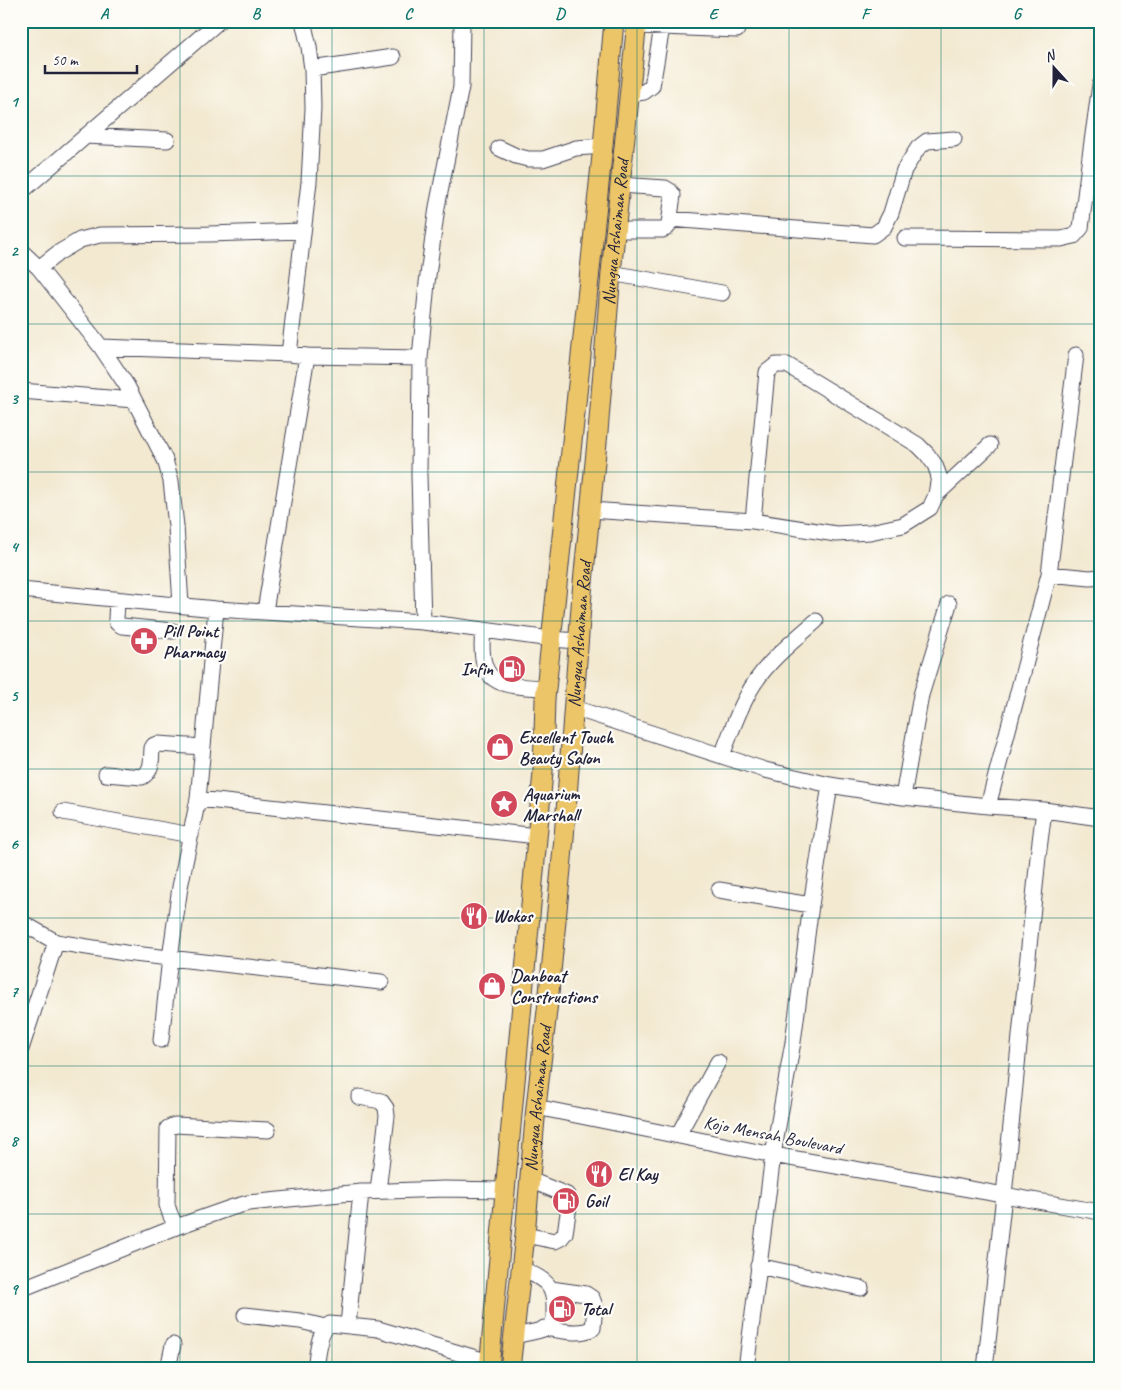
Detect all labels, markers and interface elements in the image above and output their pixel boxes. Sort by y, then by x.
text: A [100,4,110,24]
text: B [252,4,262,24]
text: C [404,4,414,24]
text: D [555,4,566,24]
text: E [709,4,720,24]
text: F [861,4,872,24]
text: G [1013,4,1023,24]
scale bar [45,42,138,74]
north arrow [1028,42,1078,92]
text: N [1042,46,1059,66]
text: 50 m [52,51,79,70]
text: 1 [10,92,19,112]
street label: Nungua Ashaiman Road [597,155,634,306]
text: 2 [10,241,19,261]
text: 3 [10,389,19,409]
text: 4 [10,537,19,557]
street label: Nungua Ashaiman Road [563,557,596,708]
place label: Pill Point Pharmacy [163,620,227,663]
pharmacy icon: Pill Point Pharmacy [129,626,159,656]
fuel station icon: Infin [497,654,527,684]
place label: Infin [461,658,494,680]
text: 5 [11,686,20,706]
place label: Excellent Touch Beauty Salon [519,726,614,769]
shop icon: Excellent Touch Beauty Salon [485,732,515,762]
place label: Aquarium Marshall [523,783,583,826]
place icon: Aquarium Marshall [489,789,519,819]
text: 6 [10,834,19,854]
restaurant icon: Wokos [459,901,489,931]
place label: Wokos [493,905,534,927]
place label: Danboat Constructions [511,965,599,1008]
shop icon: Danboat Constructions [477,971,507,1001]
text: 7 [10,982,19,1002]
street label: Nungua Ashaiman Road [520,1022,557,1172]
street label: Kojo Mensah Boulevard [702,1111,847,1160]
text: 8 [10,1131,19,1151]
restaurant icon: El Kay [584,1159,614,1189]
place label: El Kay [618,1163,660,1185]
fuel station icon: Goil [551,1186,581,1216]
place label: Goil [585,1190,611,1212]
text: 9 [10,1279,19,1299]
fuel station icon: Total [547,1294,577,1324]
place label: Total [581,1298,614,1320]

